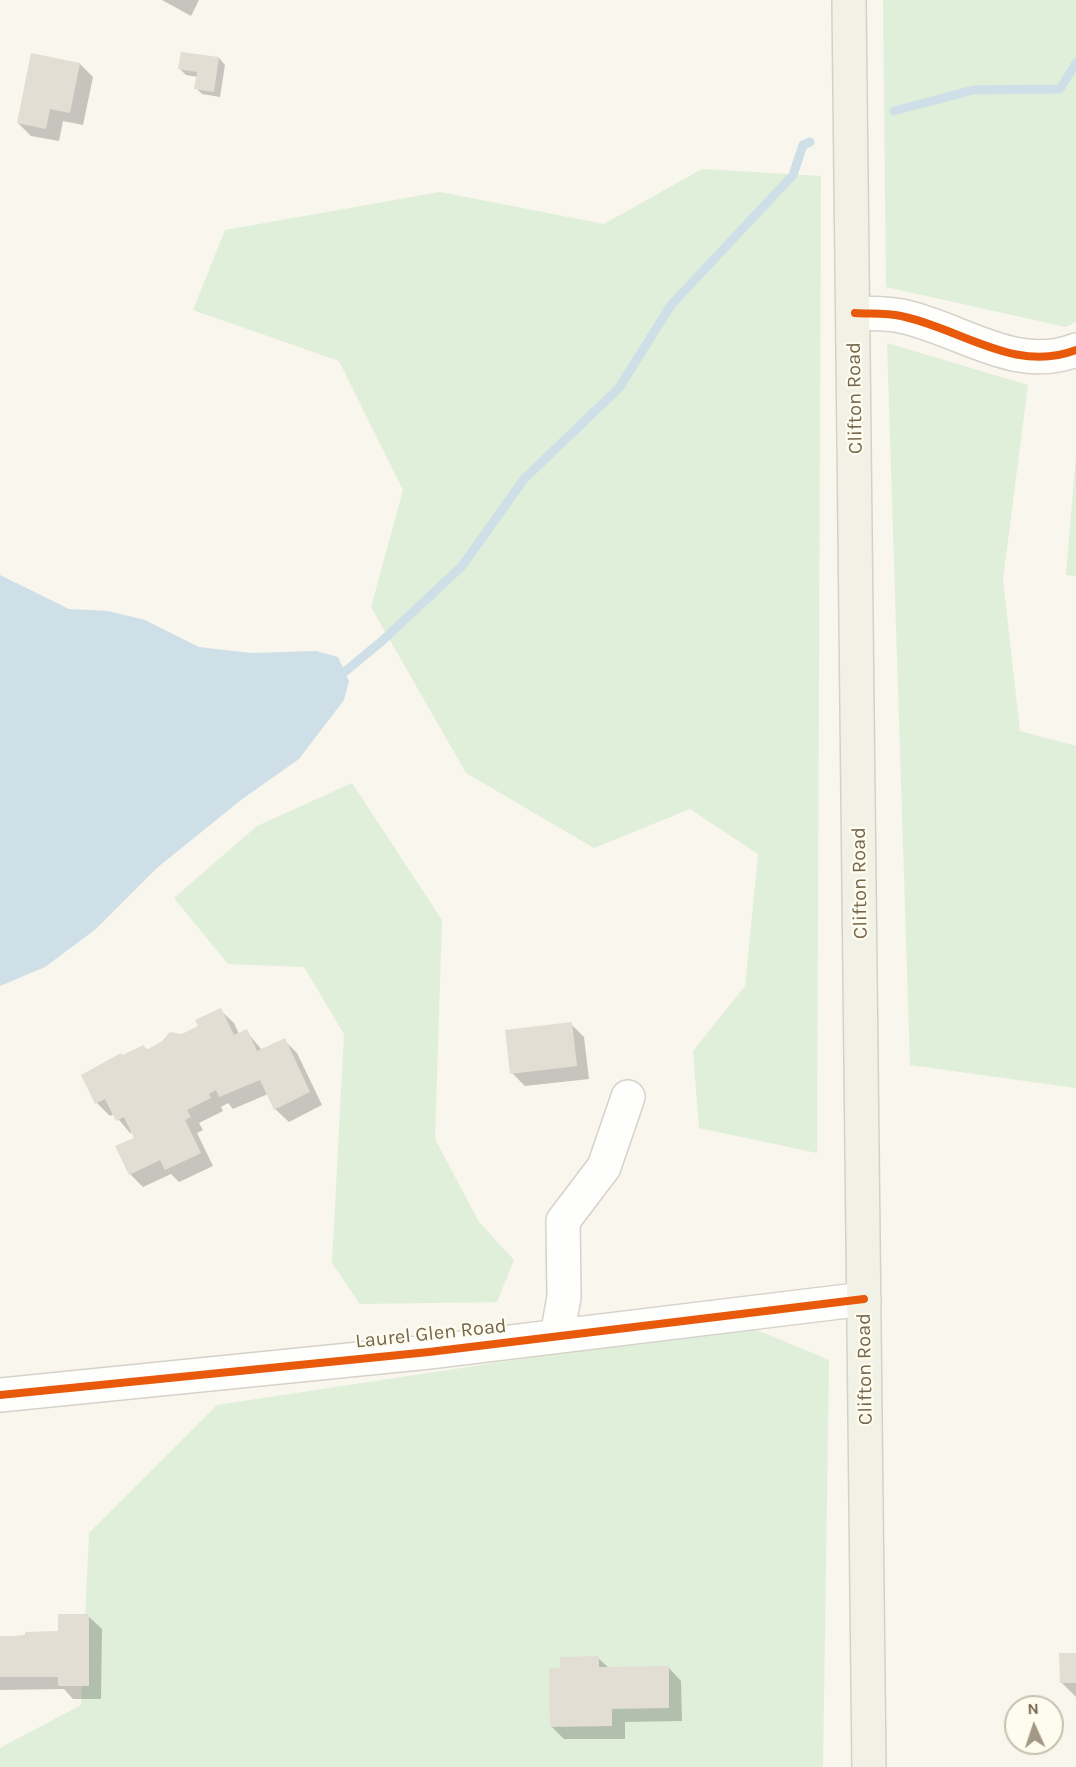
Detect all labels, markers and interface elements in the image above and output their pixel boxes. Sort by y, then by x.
street label: Clifton Road [842,342,868,454]
street label: Clifton Road [847,827,873,939]
street label: Clifton Road [852,1313,878,1425]
street label: Laurel Glen Road [354,1314,508,1354]
north arrow [1004,1695,1064,1755]
text: N [1027,1699,1039,1718]

